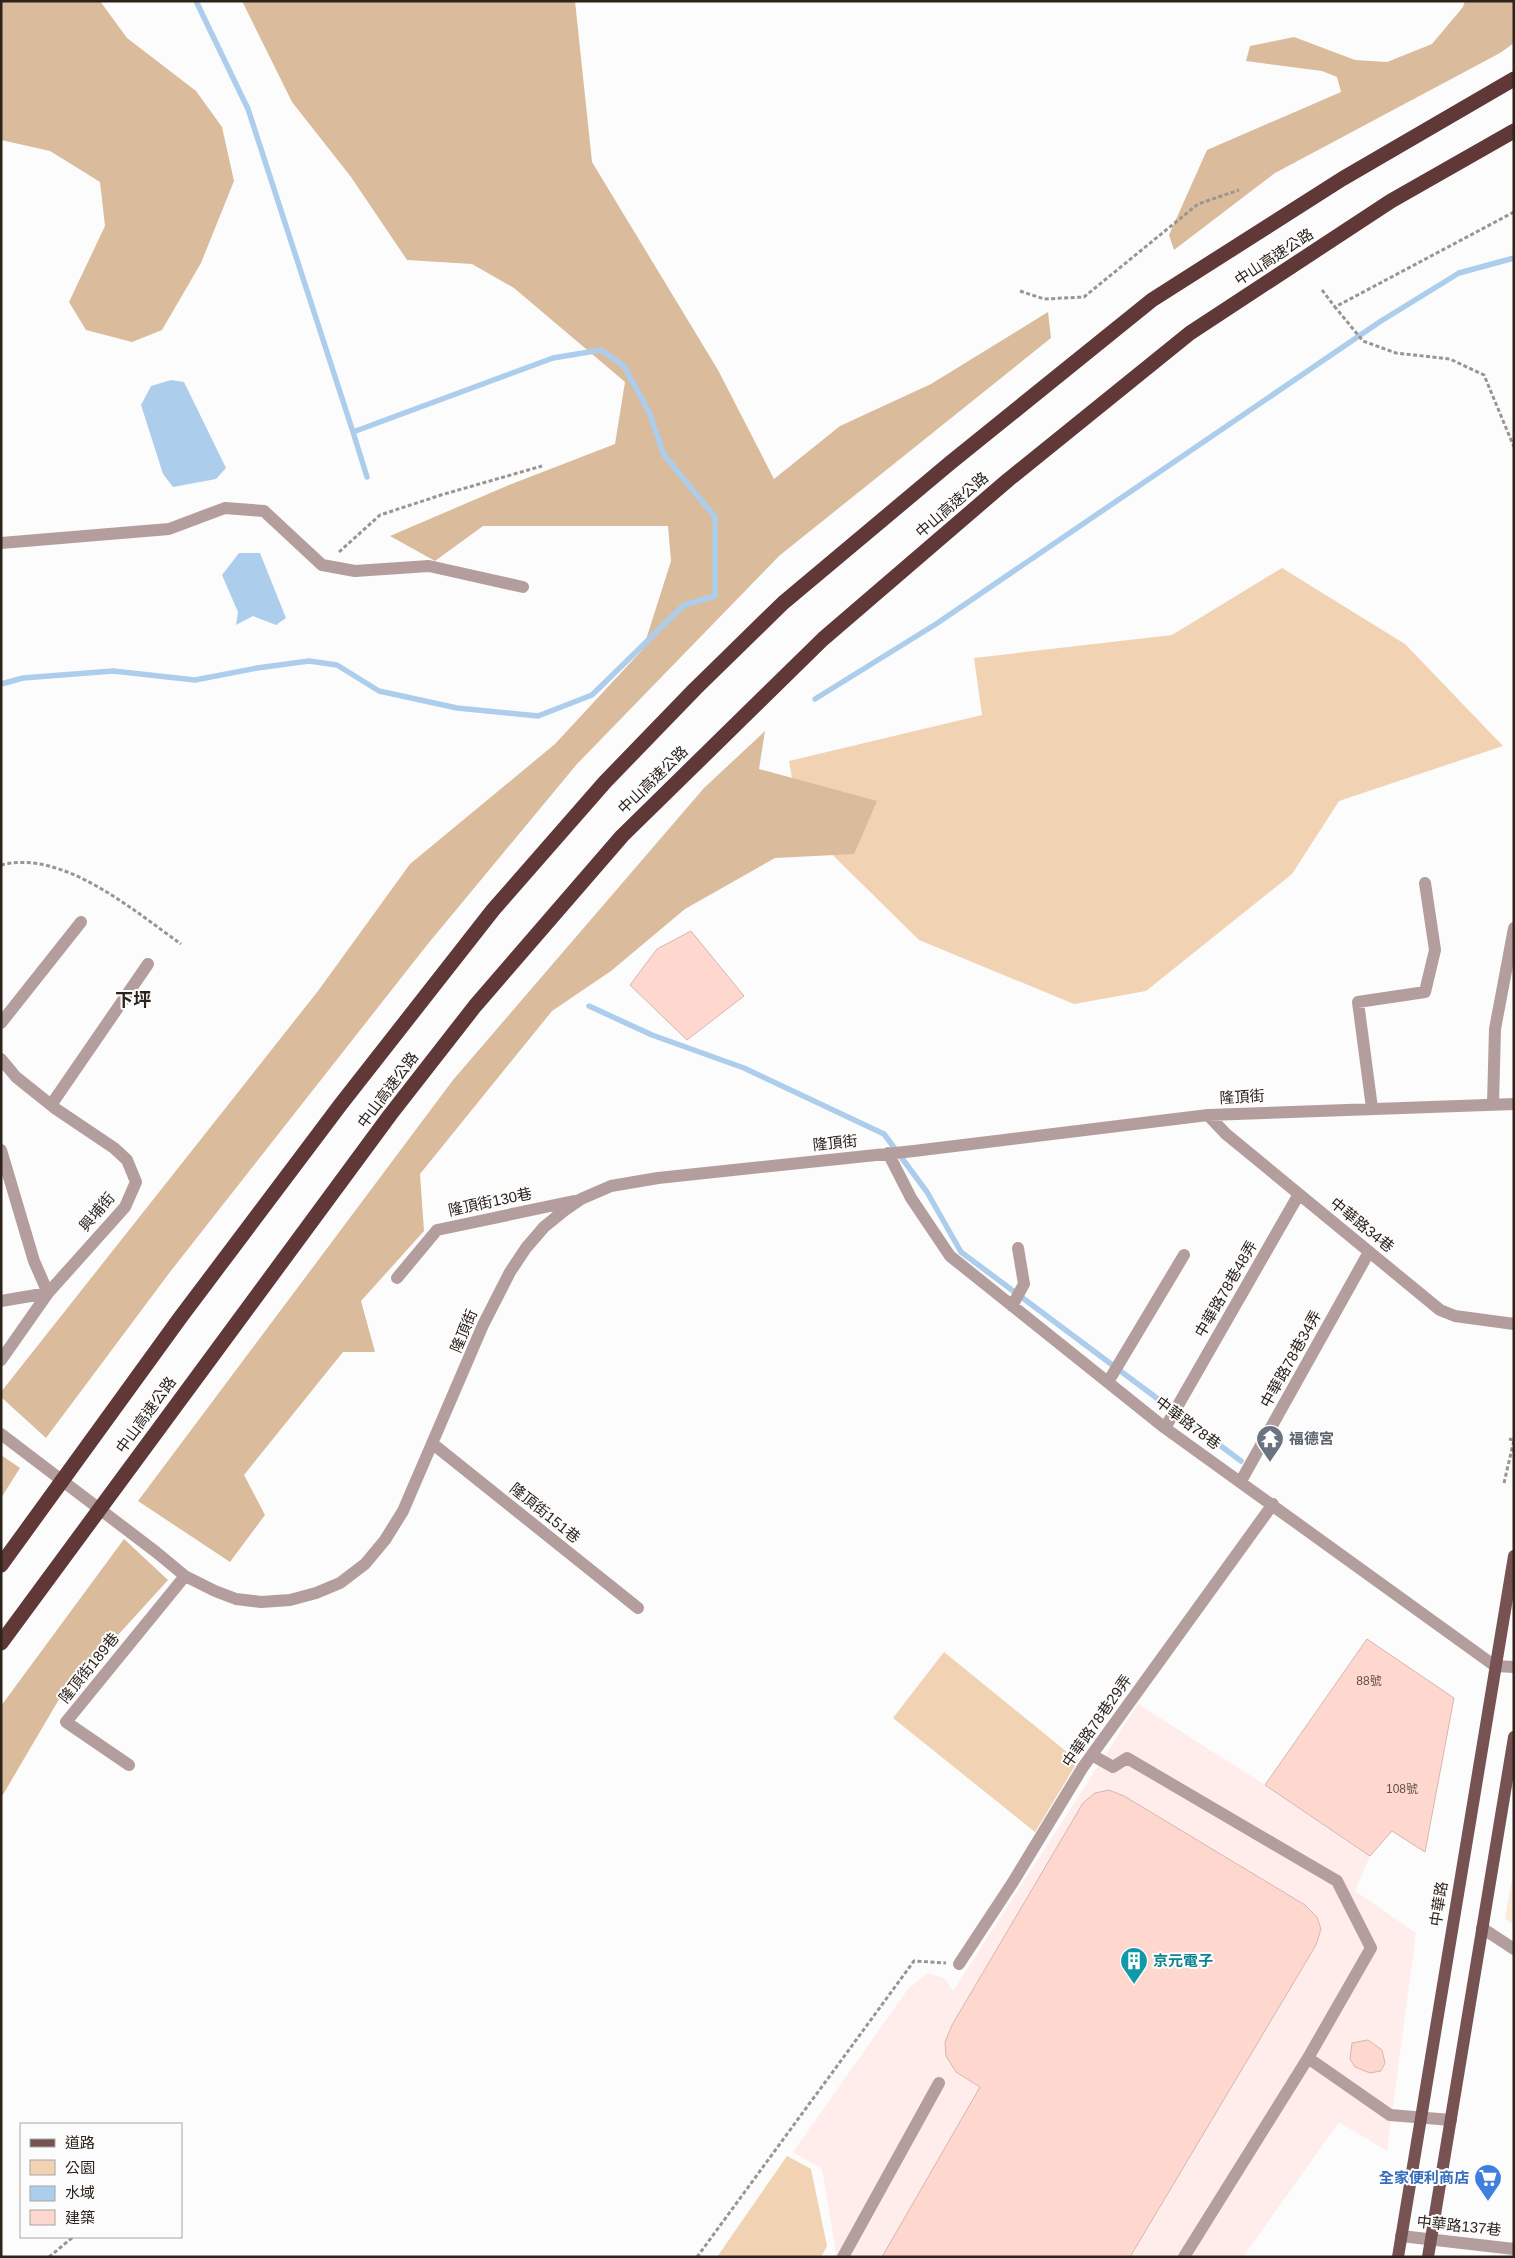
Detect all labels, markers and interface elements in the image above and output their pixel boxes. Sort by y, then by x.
street label: 中山高速公路 [1231,225,1316,288]
street label: 中山高速公路 [912,469,991,541]
street label: 中山高速公路 [614,742,691,817]
district label: 下坪 [115,990,151,1010]
street label: 中山高速公路 [354,1049,421,1131]
street label: 隆頂街 [1219,1087,1265,1106]
street label: 隆頂街 [812,1132,858,1153]
street label: 隆頂街130巷 [447,1184,533,1219]
street label: 興埔街 [76,1189,118,1234]
street label: 中華路34巷 [1327,1194,1397,1255]
street label: 中華路78巷48弄 [1191,1238,1260,1340]
street label: 隆頂街 [447,1307,480,1355]
street label: 中華路78巷34弄 [1257,1307,1324,1410]
street label: 中山高速公路 [112,1373,179,1456]
street label: 中華路78巷 [1153,1393,1224,1452]
temple icon: 福德宮 [1255,1424,1285,1463]
place label: 福德宮 [1289,1430,1334,1447]
street label: 隆頂街151巷 [507,1479,584,1546]
street label: 隆頂街189巷 [55,1629,122,1706]
street label: 中華路78巷29弄 [1059,1671,1135,1770]
house number: 88號 [1356,1674,1382,1688]
house number: 108號 [1386,1782,1418,1796]
street label: 中華路 [1427,1880,1450,1927]
building icon: 京元電子 [1119,1946,1149,1985]
place label: 京元電子 [1153,1952,1213,1969]
legend [20,2123,182,2238]
text: 道路 [65,2134,95,2151]
text: 公園 [65,2159,95,2176]
supermarket icon: 全家便利商店 [1473,2163,1503,2202]
place label: 全家便利商店 [1379,2169,1469,2186]
text: 水域 [65,2184,95,2201]
text: 建築 [65,2209,95,2226]
street label: 中華路137巷 [1416,2213,1502,2238]

